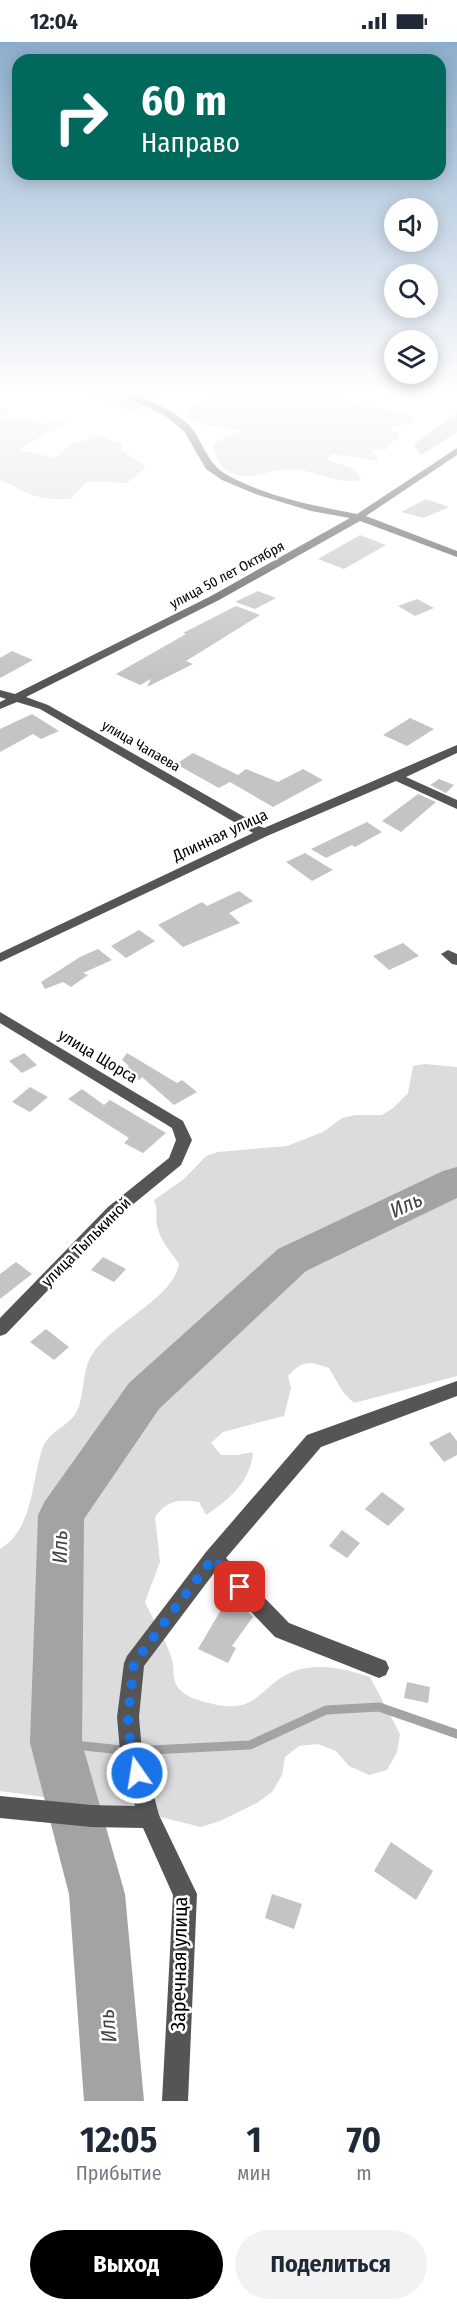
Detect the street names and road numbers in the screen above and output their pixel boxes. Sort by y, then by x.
street label: улица 50 лет Октября [167,538,287,612]
street label: улица Чапаева [99,717,183,775]
street label: Длинная улица [169,805,271,866]
street label: улица Щорса [55,1025,141,1087]
street label: улица Тылькиной [37,1193,135,1291]
street label: Заречная улица [166,1896,192,2032]

